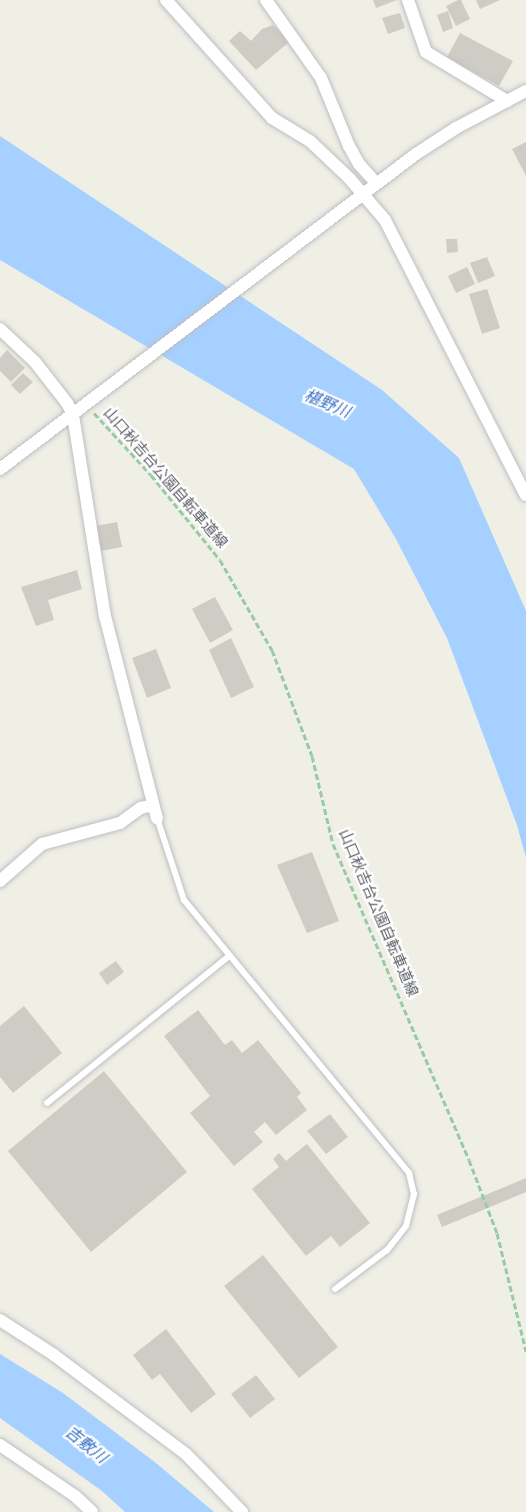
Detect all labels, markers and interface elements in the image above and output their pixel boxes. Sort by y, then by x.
water label: 椹野川 [301,386,353,422]
street label: 山口秋吉台公園自転車道線 [99,404,231,552]
street label: 山口秋吉台公園自転車道線 [335,827,421,999]
water label: 吉敷川 [61,1422,111,1468]

